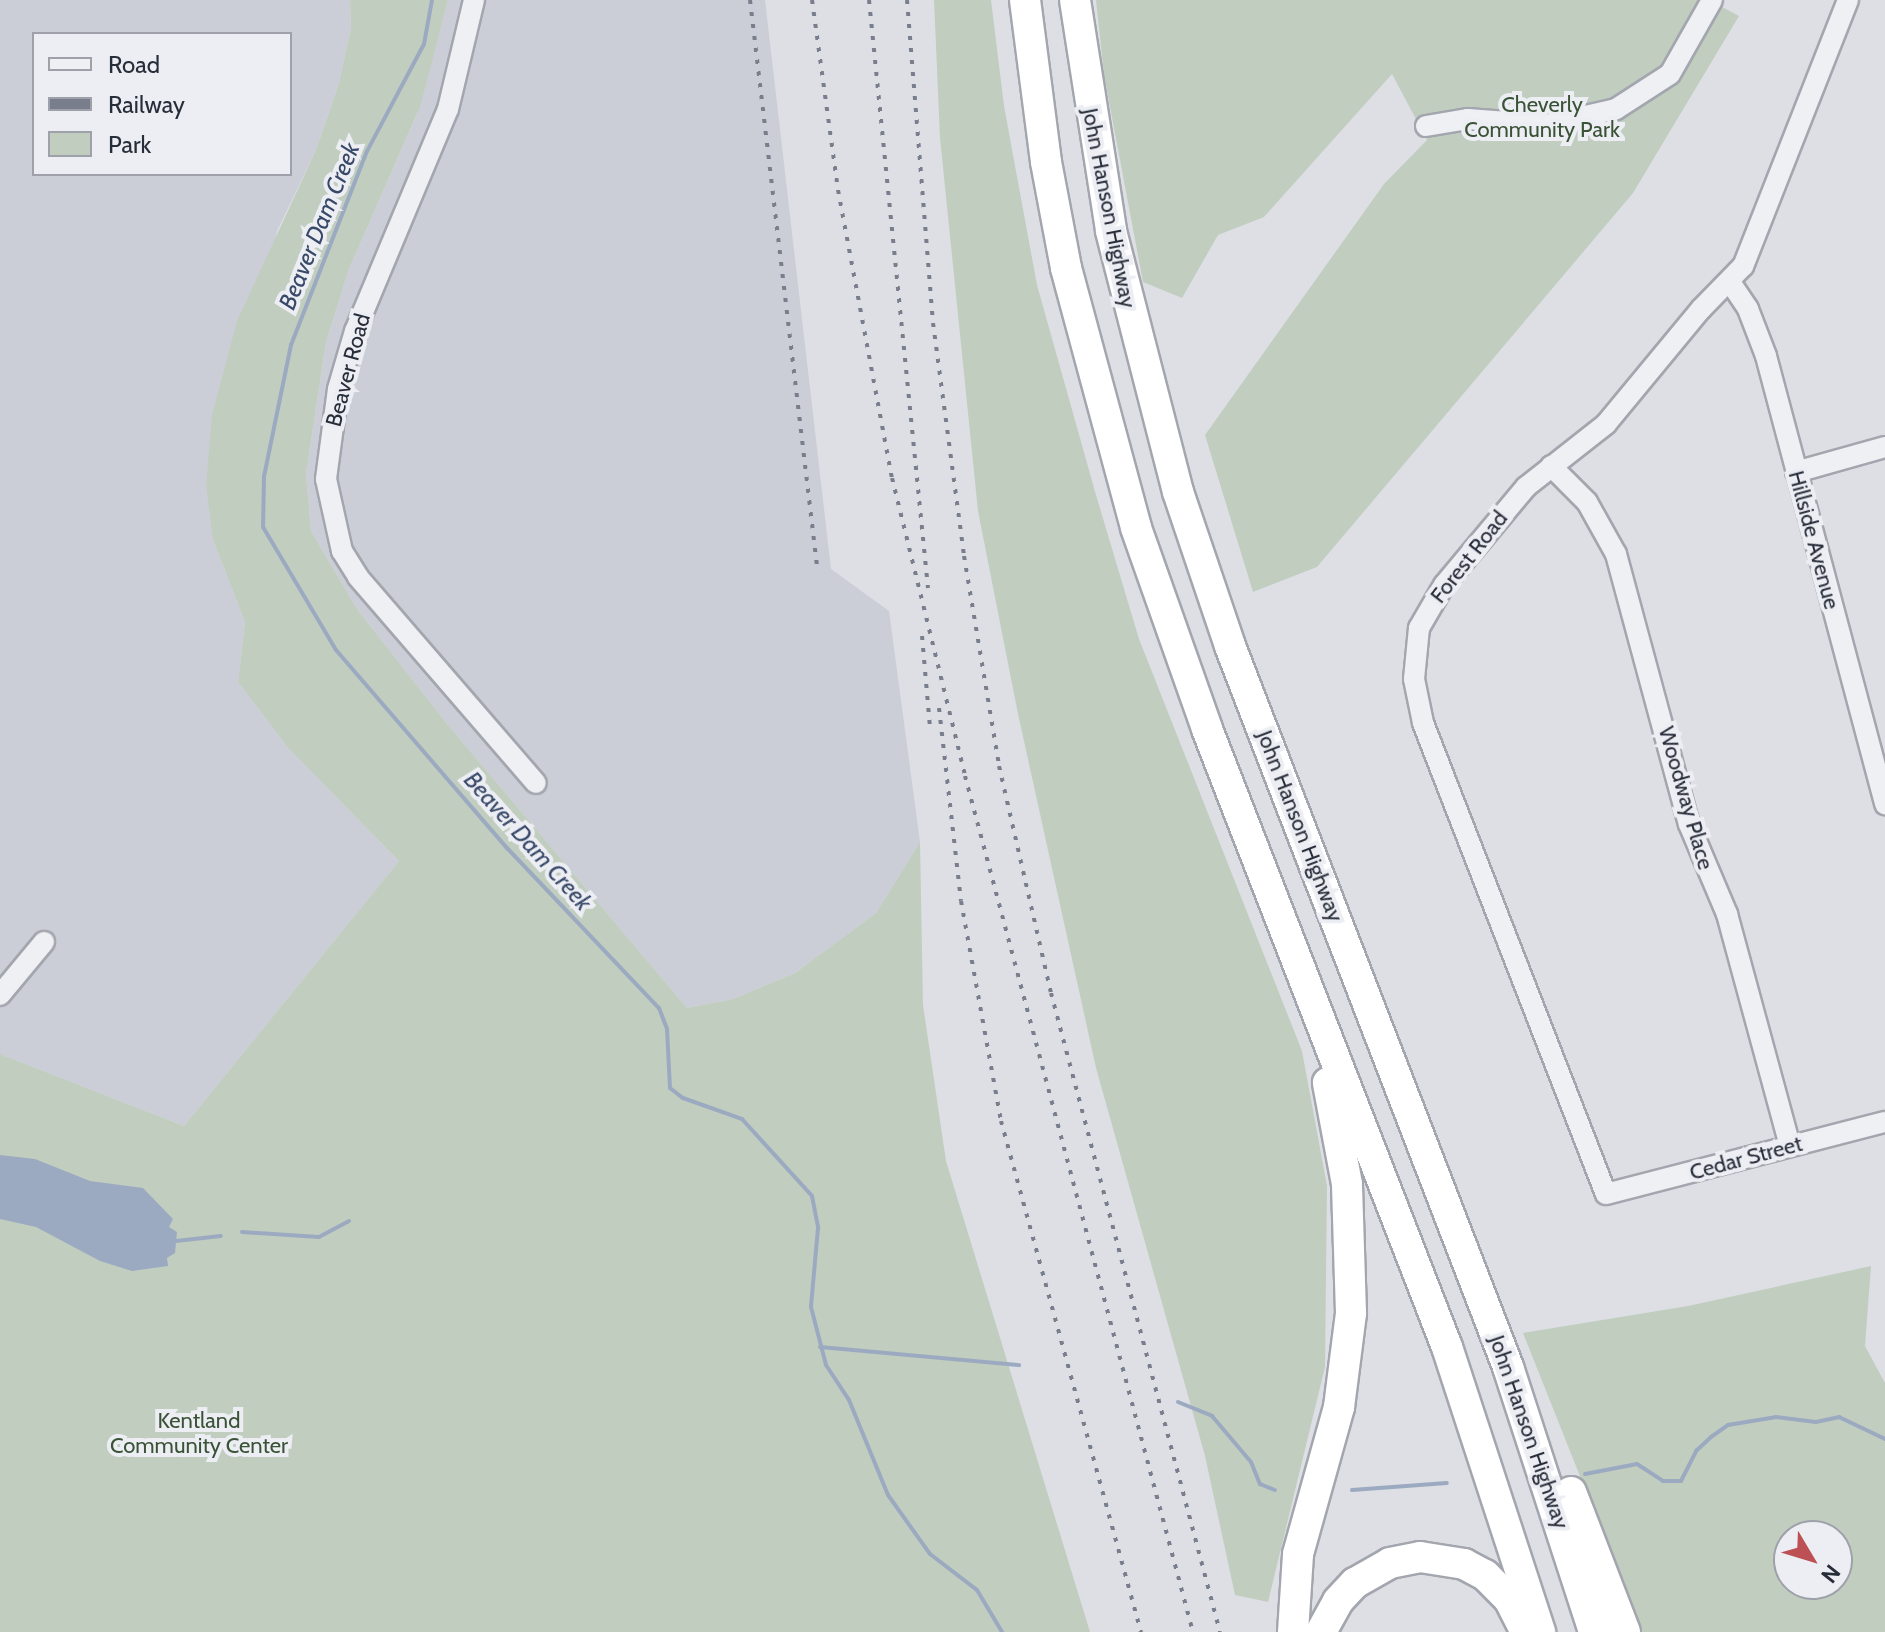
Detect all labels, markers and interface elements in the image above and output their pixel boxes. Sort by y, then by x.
legend [32,32,292,176]
text: Road [108,50,160,79]
text: Railway [108,90,185,119]
park label: Cheverly Community Park [1464,91,1620,142]
street label: John Hanson Highway [1077,106,1141,310]
text: Park [108,130,151,159]
water label: Beaver Dam Creek [272,139,366,313]
street label: Beaver Road [320,311,376,429]
street label: Hillside Avenue [1783,468,1845,612]
street label: Forest Road [1425,506,1513,608]
street label: Woodway Place [1653,723,1719,873]
street label: John Hanson Highway [1251,727,1349,925]
water label: Beaver Dam Creek [458,766,598,916]
street label: Cedar Street [1687,1130,1805,1186]
street label: John Hanson Highway [1483,1332,1575,1532]
park label: Kentland Community Center [110,1407,288,1458]
north arrow [1773,1520,1853,1600]
text: N [1815,1559,1846,1588]

